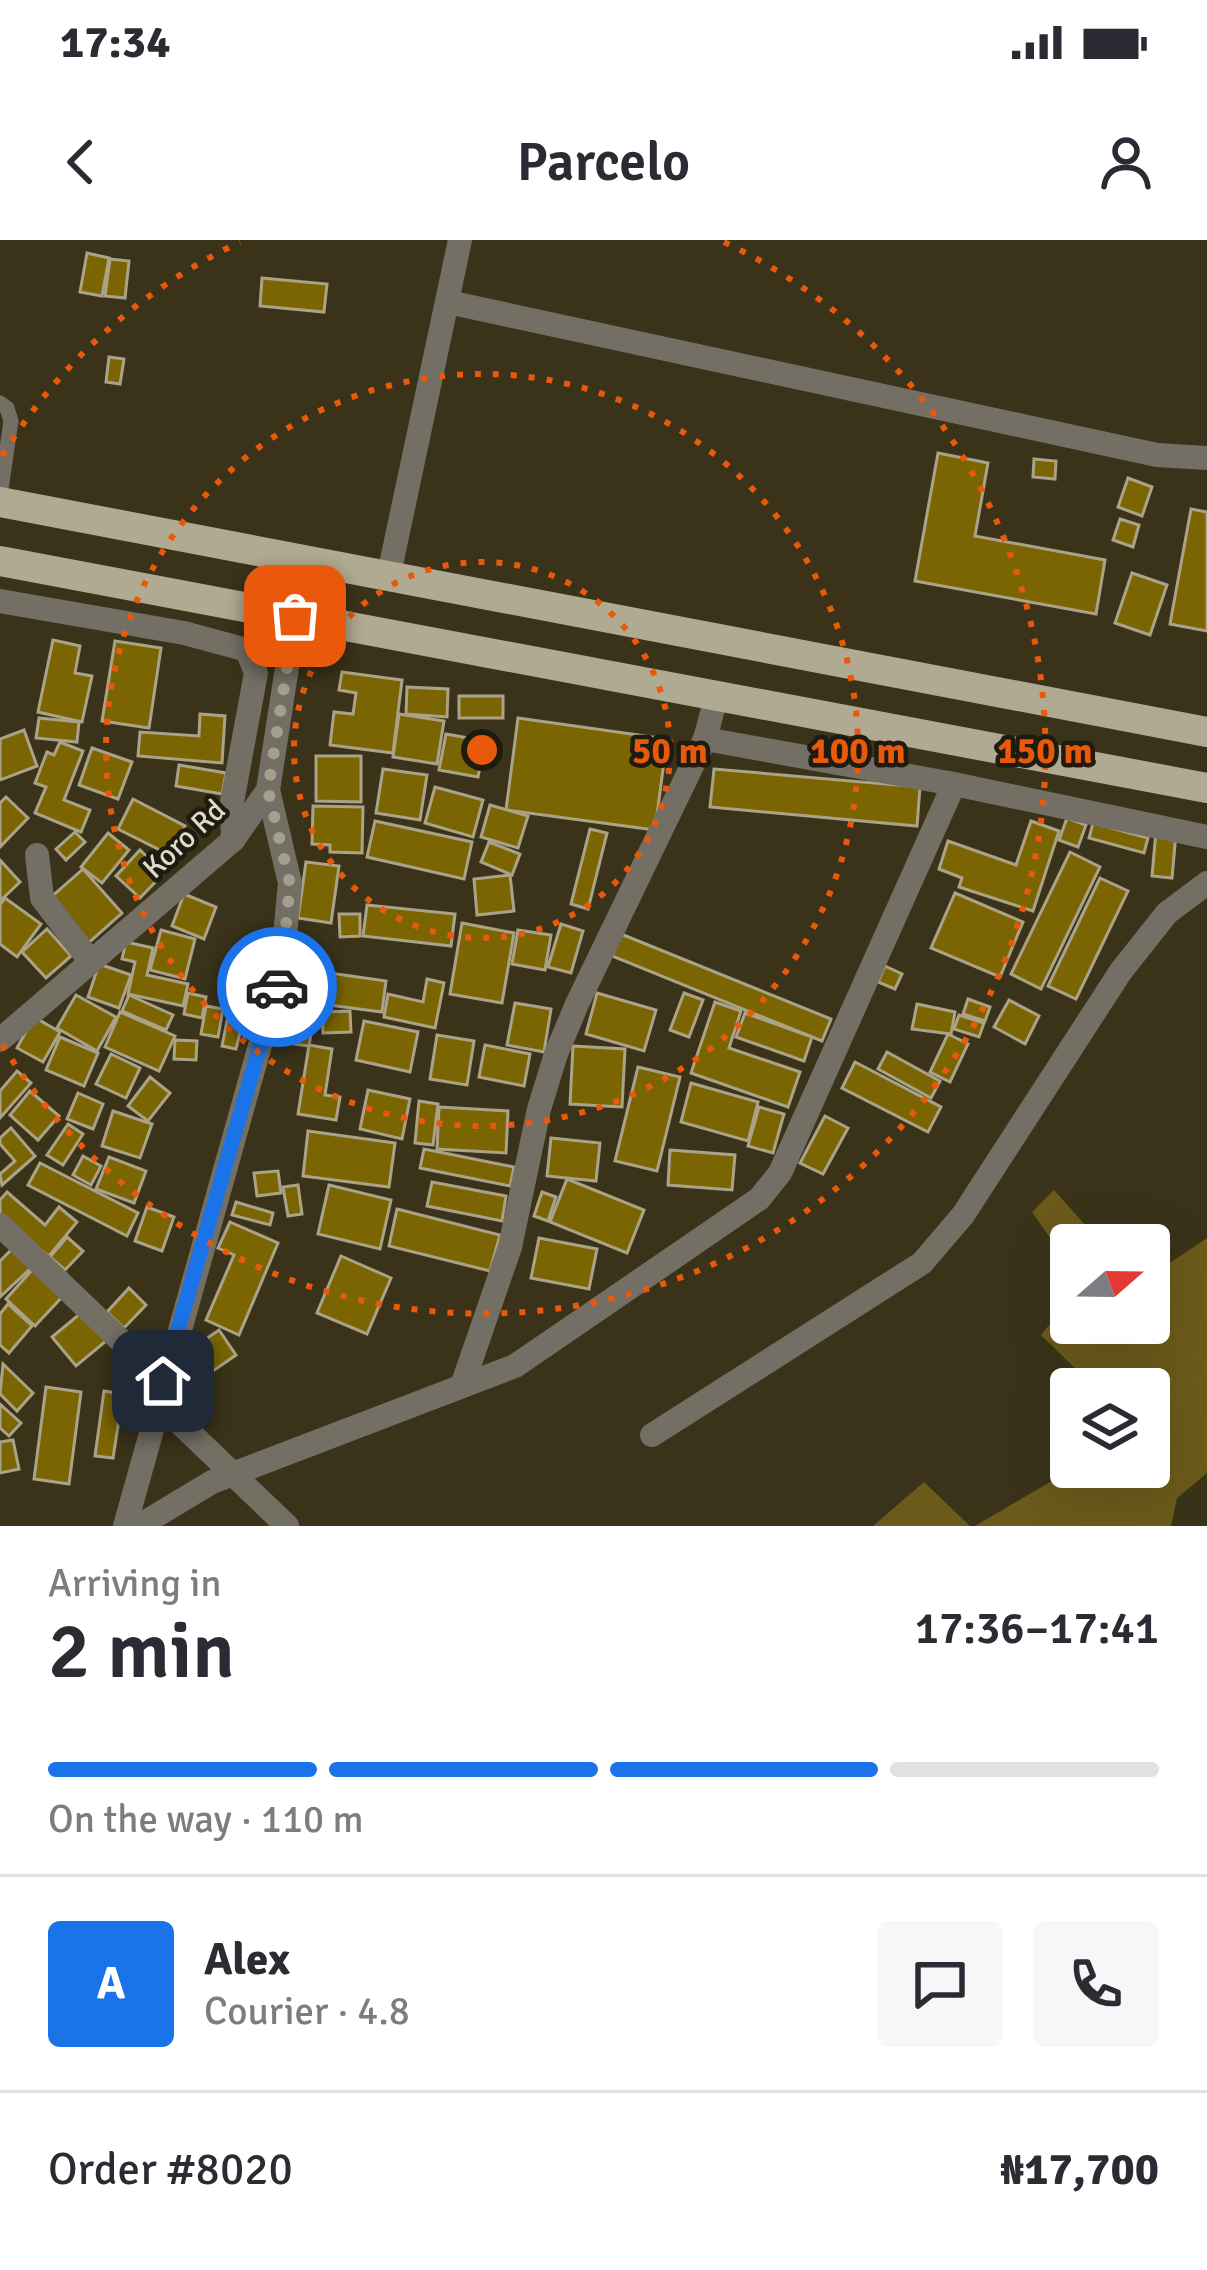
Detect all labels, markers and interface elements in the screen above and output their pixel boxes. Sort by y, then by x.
text: 17:34 [60,15,170,70]
icon: back [48,129,114,195]
text: Parcelo [517,129,690,196]
icon: person [1093,129,1159,195]
pin [244,565,346,667]
icon: bag [262,583,328,649]
centre of rings [461,729,503,771]
text: 50 m [632,729,708,774]
text: 100 m [810,729,906,774]
text: 150 m [997,729,1093,774]
street label: Koro Rd [135,792,233,887]
courier [217,927,337,1047]
icon: car [244,954,310,1020]
north arrow [1050,1224,1170,1344]
map controls [1050,1224,1170,1488]
pin [112,1330,214,1432]
icon: home [130,1348,196,1414]
button: layers [1050,1368,1170,1488]
text: Arriving in [48,1559,222,1607]
text: 17:36–17:41 [915,1601,1159,1656]
text: 2 min [48,1604,235,1700]
text: On the way · 110 m [48,1795,364,1843]
button: chat [877,1921,1003,2047]
button: phone [1033,1921,1159,2047]
text: Alex [204,1932,290,1987]
text: A [97,1956,125,2011]
text: Courier · 4.8 [204,1987,410,2035]
text: Order #8020 [48,2142,293,2197]
text: ₦17,700 [1000,2142,1159,2197]

